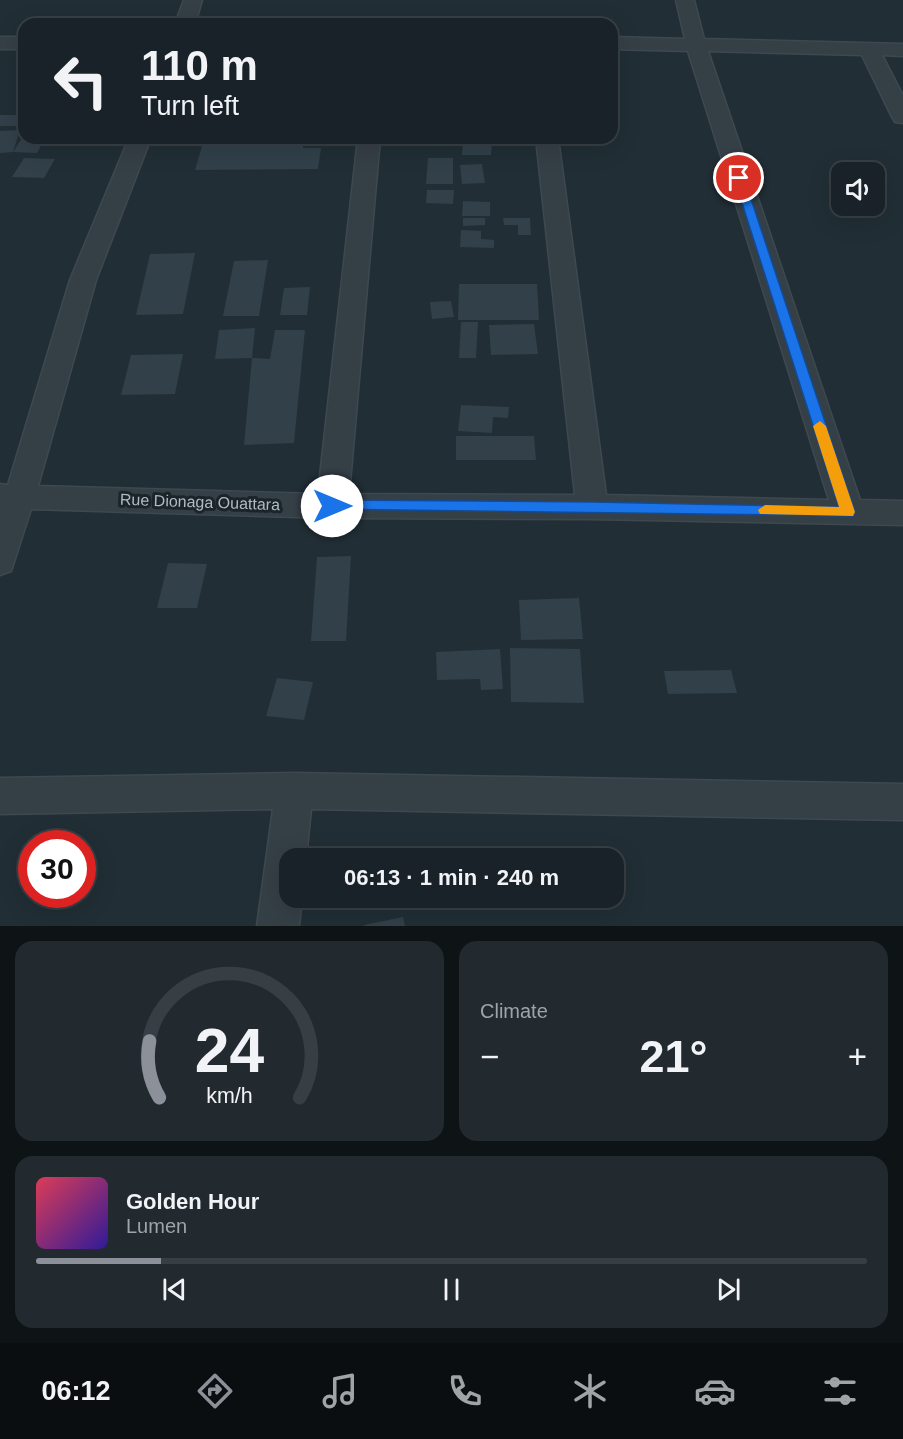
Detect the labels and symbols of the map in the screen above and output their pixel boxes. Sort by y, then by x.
pin [713,152,764,203]
position arrow [300,474,364,538]
street label: Rue Dionaga Ouattara [120,491,280,513]
speed limit sign: 30 [18,830,96,908]

